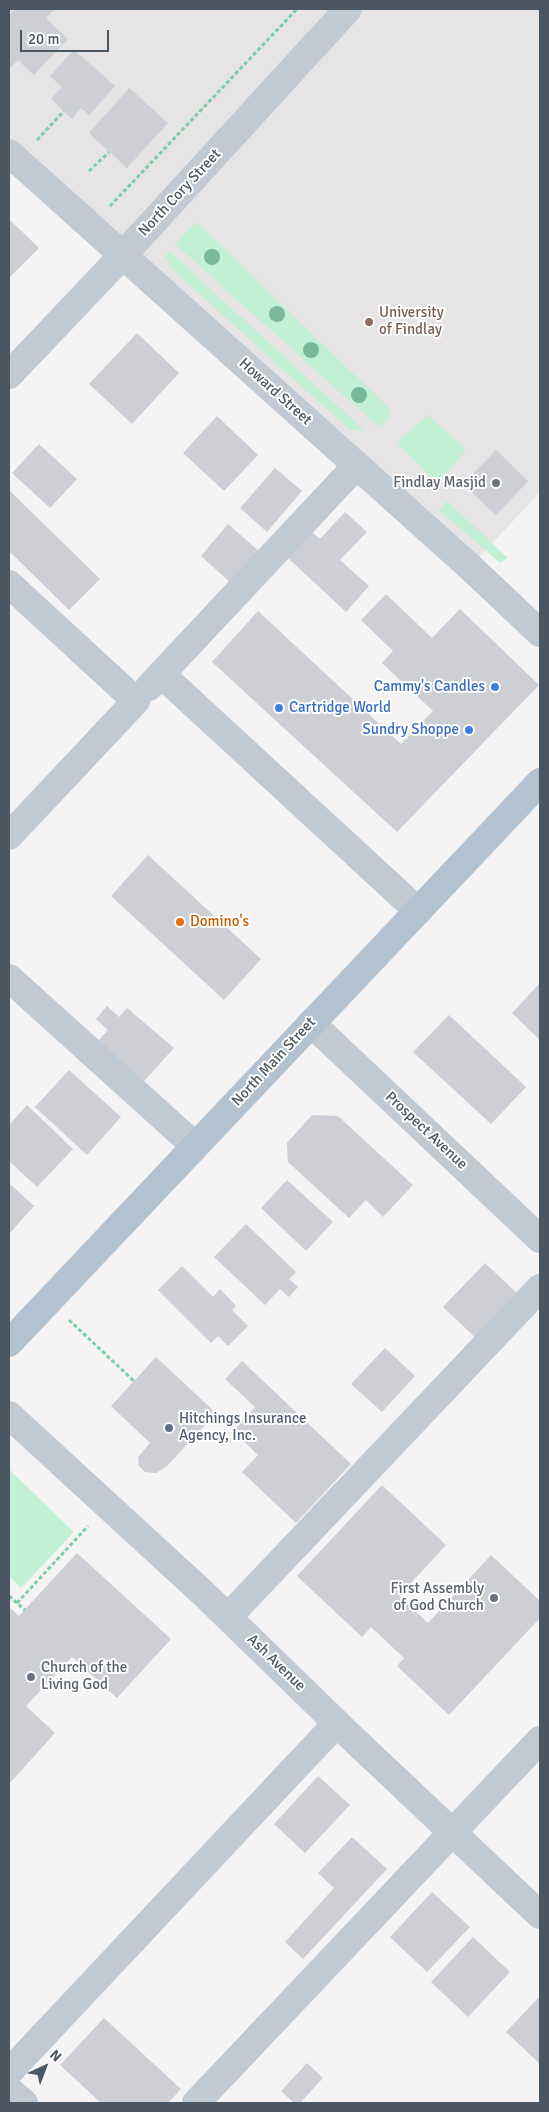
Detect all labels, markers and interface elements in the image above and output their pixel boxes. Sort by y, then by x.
scale bar [22,20,111,52]
text: 20 m [28,30,59,48]
street label: North Cory Street [135,146,225,240]
place label: University of Findlay [379,304,444,339]
marker: University of Findlay [363,316,375,328]
street label: Howard Street [235,355,315,429]
place label: Findlay Masjid [393,474,486,492]
marker: Findlay Masjid [490,477,502,489]
place label: Cammy's Candles [374,678,485,696]
marker: Cammy's Candles [489,681,501,693]
place label: Cartridge World [289,699,391,717]
marker: Cartridge World [273,702,285,714]
place label: Sundry Shoppe [362,721,459,739]
marker: Sundry Shoppe [463,724,475,736]
place label: Domino's [190,913,249,931]
marker: Domino's [174,916,186,928]
street label: North Main Street [228,1014,320,1110]
street label: Prospect Avenue [381,1088,471,1174]
place label: Hitchings Insurance Agency, Inc. [179,1410,307,1445]
marker: Hitchings Insurance Agency, Inc. [163,1422,175,1434]
place label: First Assembly of God Church [391,1580,484,1615]
marker: First Assembly of God Church [488,1592,500,1604]
street label: Ash Avenue [243,1631,309,1695]
place label: Church of the Living God [41,1659,127,1694]
marker: Church of the Living God [25,1671,37,1683]
north arrow [20,2042,70,2092]
text: N [46,2046,65,2065]

